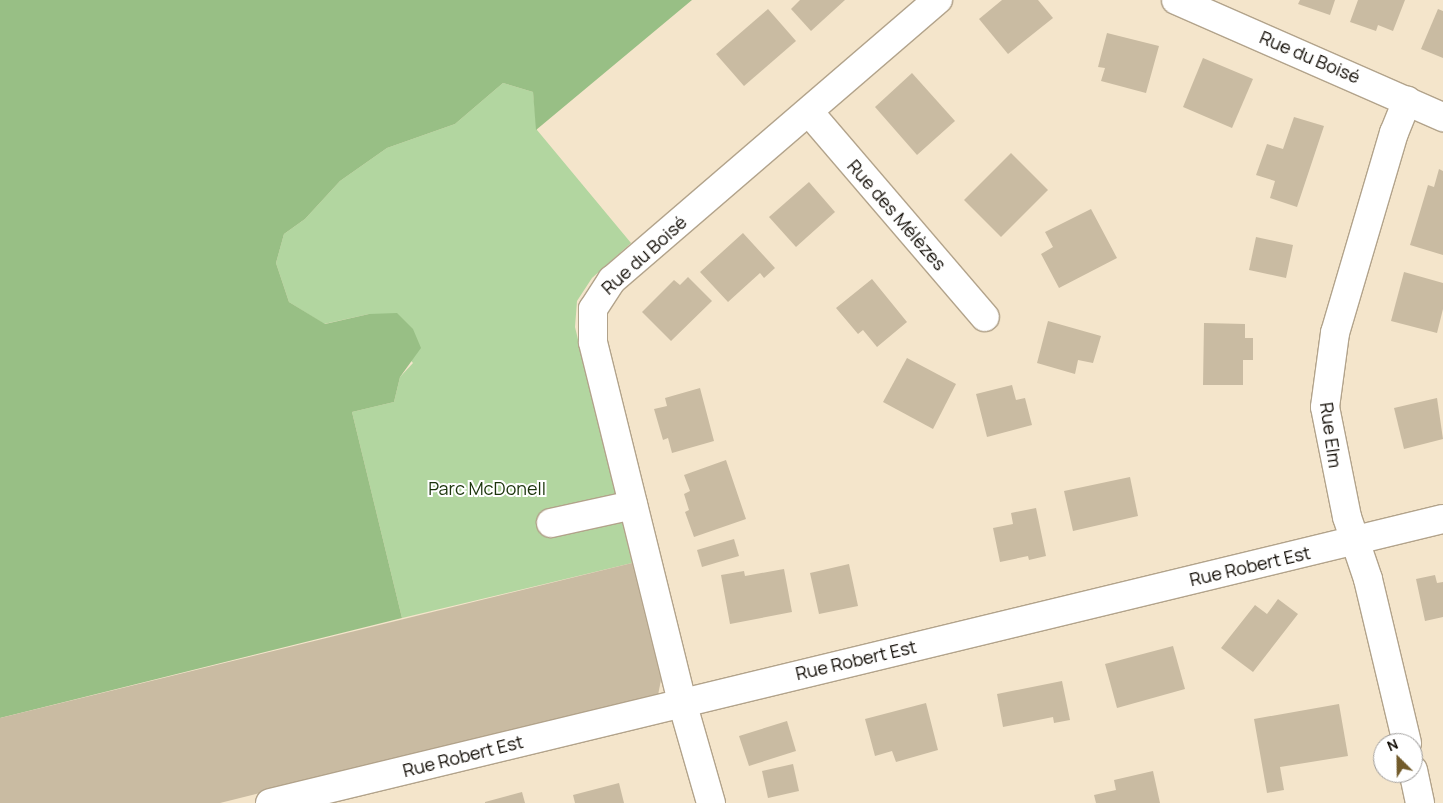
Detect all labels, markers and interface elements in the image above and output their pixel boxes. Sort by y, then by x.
street label: Rue du Boisé [1257,26,1363,88]
street label: Rue des Mélèzes [843,155,951,275]
street label: Rue du Boisé [597,211,691,299]
street label: Rue Elm [1316,401,1346,469]
park label: Parc McDonell [428,477,546,499]
street label: Rue Robert Est [1187,542,1313,590]
street label: Rue Robert Est [793,636,919,684]
street label: Rue Robert Est [400,731,526,781]
north arrow [1373,733,1423,783]
text: N [1384,734,1401,755]

